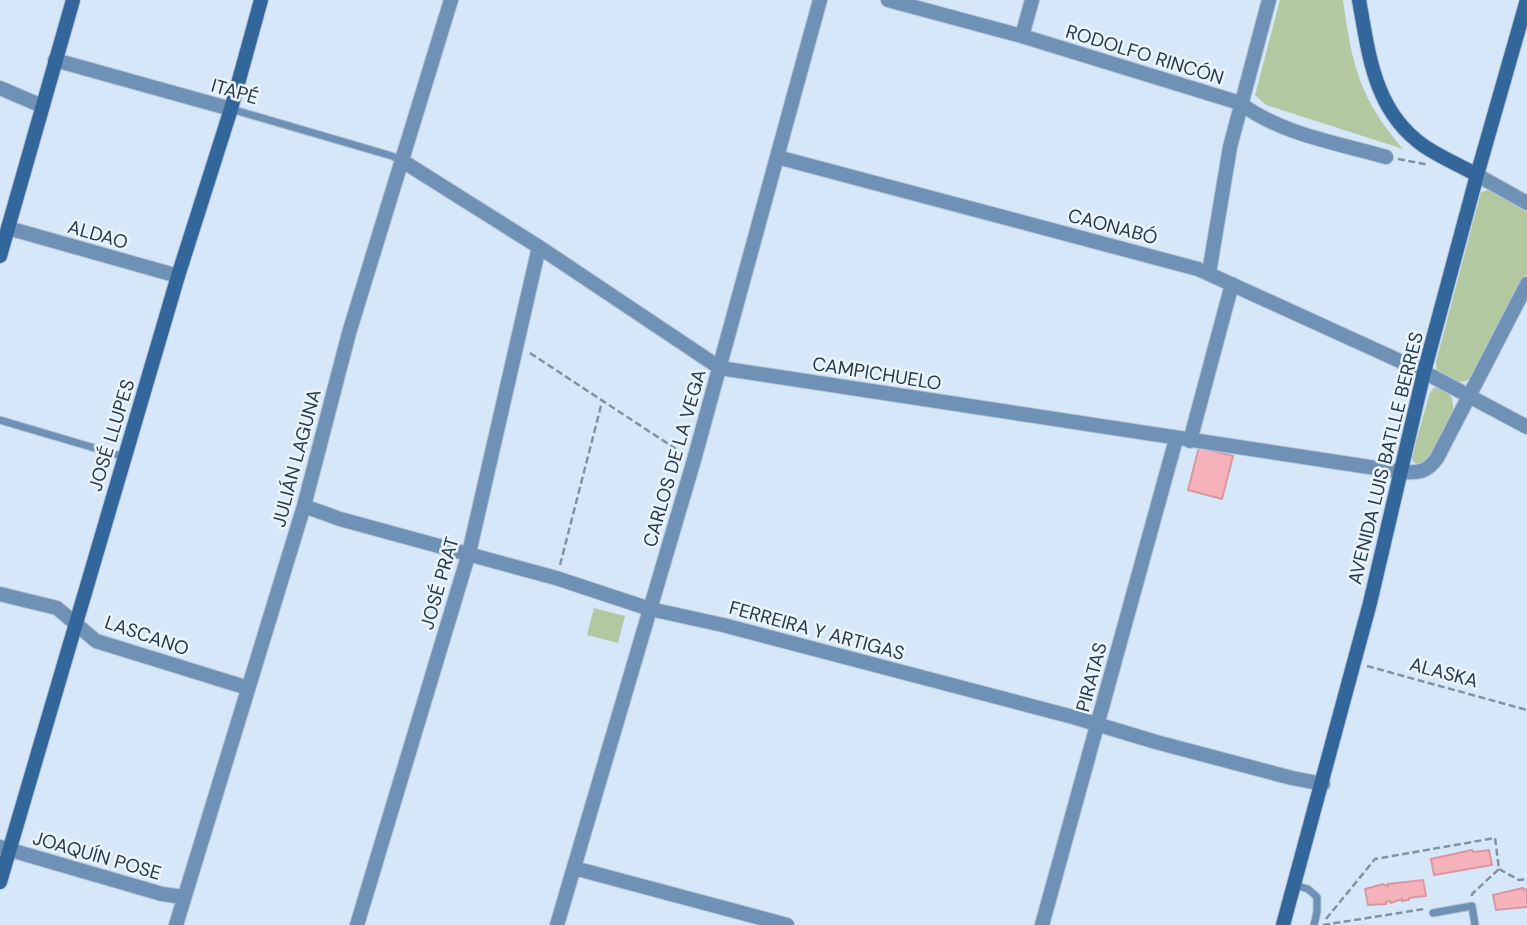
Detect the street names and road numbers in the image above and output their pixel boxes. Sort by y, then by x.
street label: RODOLFO RINCÓN [1063,19,1227,90]
street label: ITAPÉ [208,73,261,110]
street label: CAONABÓ [1065,203,1160,250]
street label: ALDAO [65,214,131,255]
street label: AVENIDA LUIS BATLLE BERRES [1342,329,1429,587]
street label: CAMPICHUELO [810,351,943,396]
street label: CARLOS DE LA VEGA [637,366,712,550]
street label: JOSÉ LLUPES [83,376,140,494]
street label: JULIÁN LAGUNA [266,386,327,530]
street label: JOSÉ PRAT [414,534,465,632]
street label: FERREIRA Y ARTIGAS [726,595,907,666]
street label: LASCANO [101,609,192,662]
street label: PIRATAS [1070,640,1113,714]
street label: ALASKA [1407,651,1481,694]
street label: JOAQUÍN POSE [30,825,164,886]

